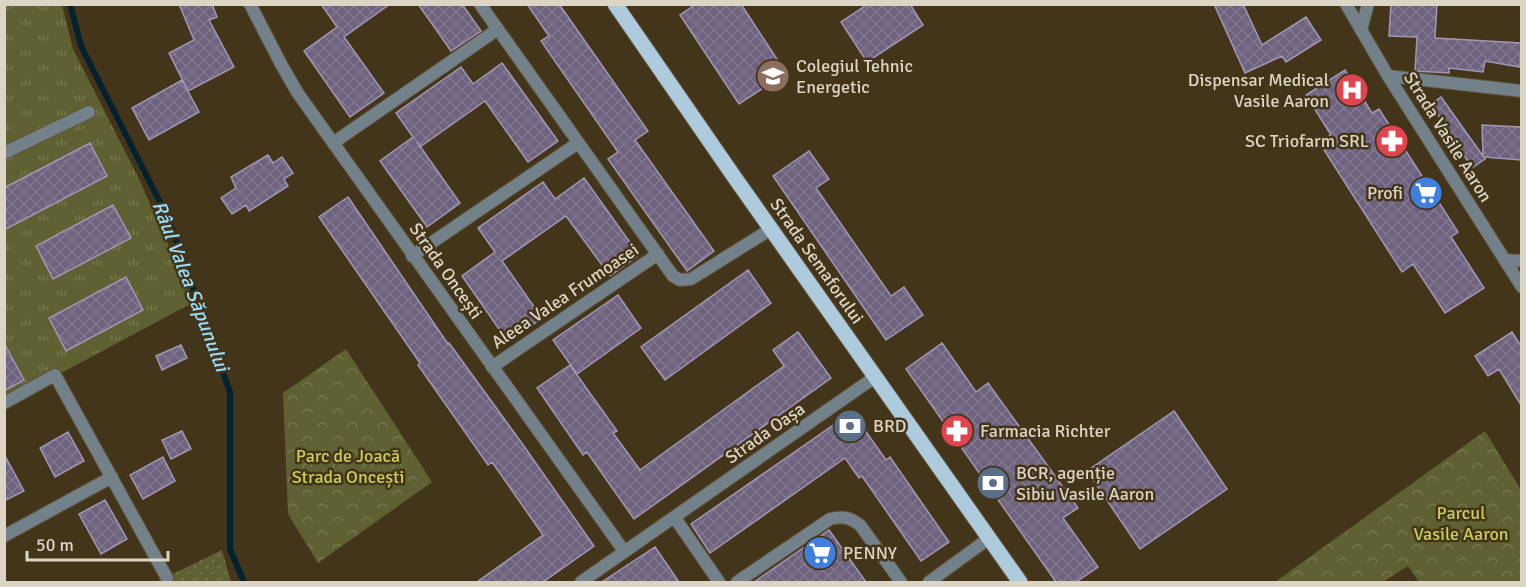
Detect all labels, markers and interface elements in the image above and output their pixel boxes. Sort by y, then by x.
place label: Colegiul Tehnic Energetic [796,55,913,98]
school or university icon: Colegiul Tehnic Energetic [755,58,791,94]
street label: Strada Vasile Aaron [1399,68,1497,206]
place label: Dispensar Medical Vasile Aaron [1188,69,1329,112]
hospital icon: Dispensar Medical Vasile Aaron [1334,72,1370,108]
pharmacy icon: SC Triofarm SRL [1374,123,1410,159]
place label: SC Triofarm SRL [1245,130,1369,152]
supermarket icon: Profi [1408,175,1444,211]
place label: Profi [1367,182,1403,204]
street label: Strada Semaforului [765,194,869,328]
water label: Râul Valea Săpunului [146,197,235,377]
street label: Strada Oncești [405,219,487,323]
street label: Aleea Valea Frumoasei [487,238,643,354]
street label: Strada Oașa [721,398,809,468]
bank icon: BRD [832,408,868,444]
pharmacy icon: Farmacia Richter [939,413,975,449]
place label: BRD [873,415,906,437]
place label: Farmacia Richter [980,420,1111,442]
park label: Parc de Joacă Strada Oncești [292,445,404,488]
place label: BCR, agenție Sibiu Vasile Aaron [1016,462,1154,505]
bank icon: BCR, agenție Sibiu Vasile Aaron [975,465,1011,501]
park label: Parcul Vasile Aaron [1413,502,1509,545]
scale bar [27,524,168,562]
text: 50 m [36,534,74,556]
supermarket icon: PENNY [802,535,838,571]
place label: PENNY [843,542,897,564]

